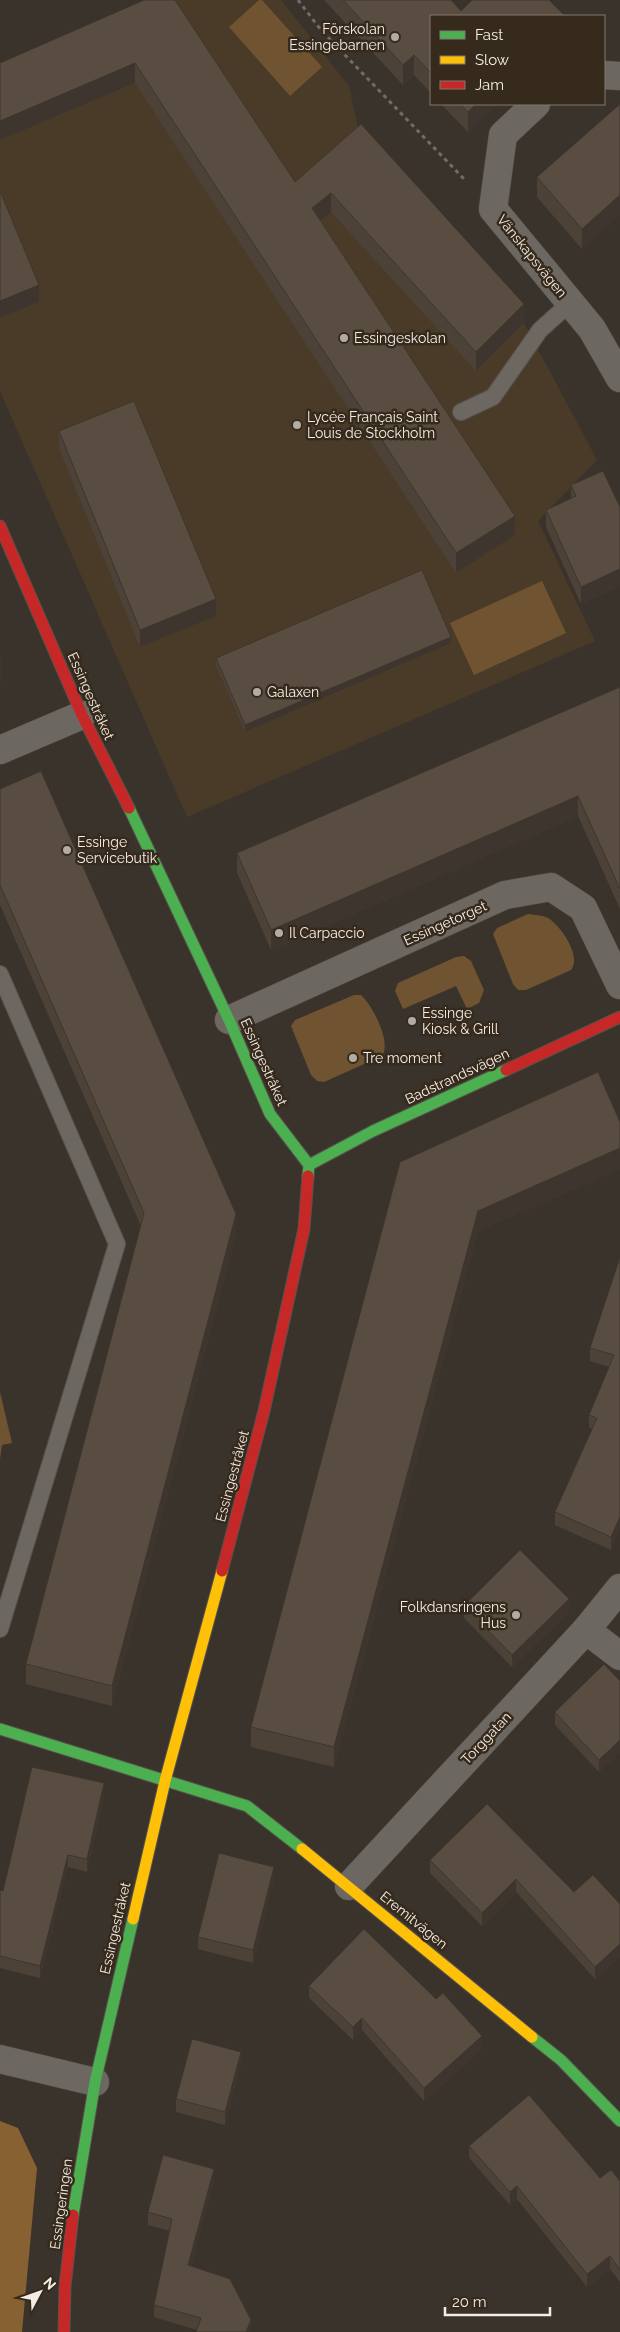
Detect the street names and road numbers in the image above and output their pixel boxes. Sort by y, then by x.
street label: Vänskapsvägen [494,212,570,300]
street label: Essingestråket [65,650,118,742]
street label: Essingetorget [401,897,489,948]
street label: Essingestråket [238,1016,291,1108]
street label: Badstrandsvägen [402,1045,512,1107]
street label: Essingestråket [212,1428,252,1523]
street label: Torggatan [458,1709,514,1767]
street label: Essingestråket [97,1880,133,1976]
street label: Eremitvägen [377,1888,451,1952]
street label: Essingeringen [47,2158,75,2250]

